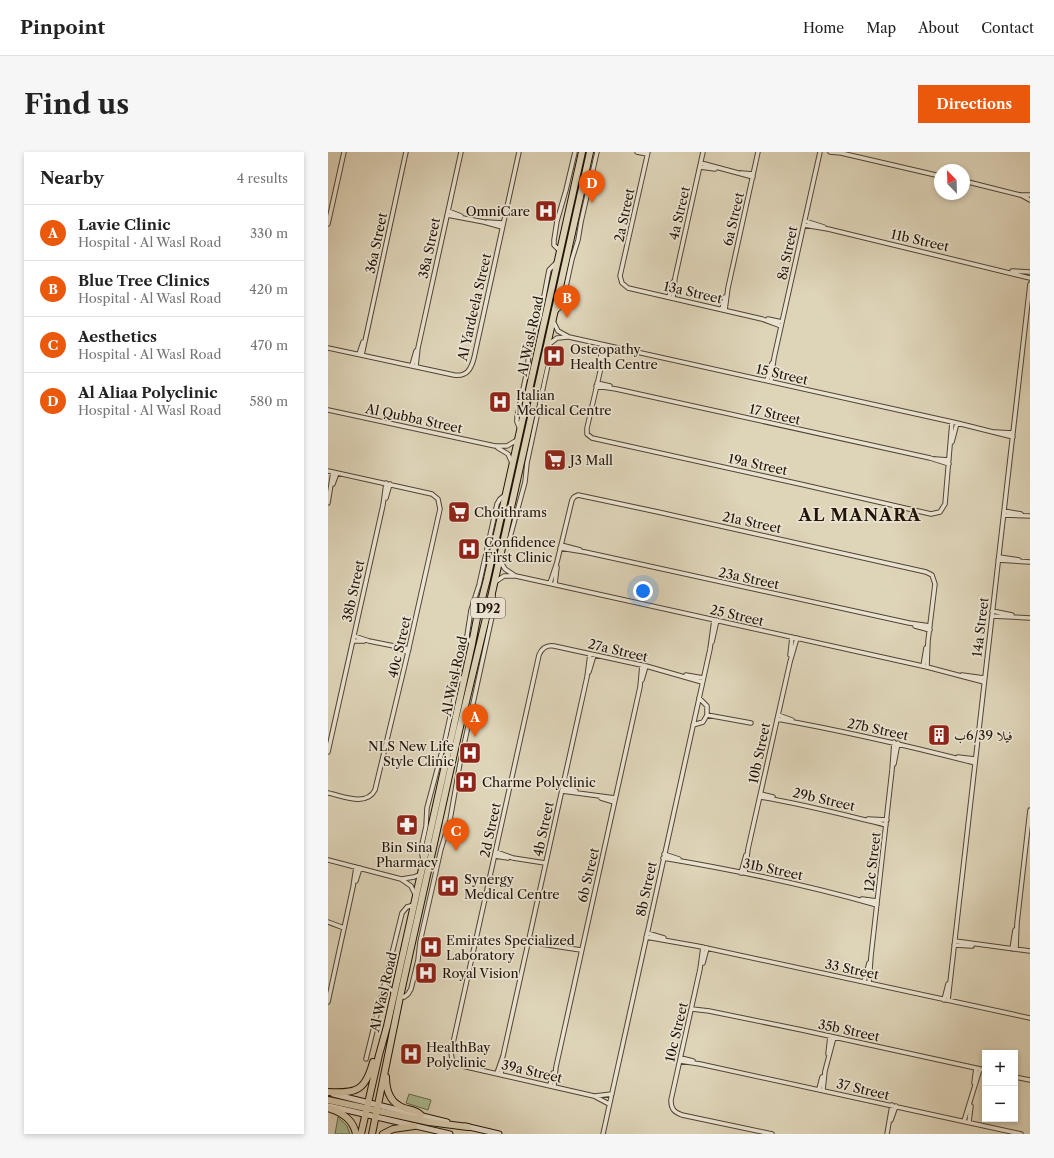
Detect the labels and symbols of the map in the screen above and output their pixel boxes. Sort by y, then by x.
north arrow [934,164,970,200]
pin: D [579,170,605,203]
street label: 4a Street [665,184,693,241]
street label: 2a Street [611,186,638,243]
street label: 6a Street [719,190,747,247]
hospital icon: OmniCare [533,198,559,224]
place label: OmniCare [466,203,530,219]
street label: 36a Street [362,211,390,275]
street label: 38a Street [415,216,443,280]
street label: 8a Street [773,224,801,281]
street label: 11b Street [889,226,951,255]
street label: Al Yardeela Street [454,251,494,363]
street label: 13a Street [662,277,724,307]
pin: B [554,285,580,318]
street label: Al Wasl Road [513,294,546,379]
place label: Osteopathy Health Centre [570,341,658,372]
hospital icon: Osteopathy Health Centre [541,343,567,369]
street label: 15 Street [754,360,810,388]
place label: Italian Medical Centre [516,387,612,418]
hospital icon: Italian Medical Centre [487,389,513,415]
street label: Al Qubba Street [363,400,464,436]
street label: 17 Street [748,400,803,428]
supermarket icon: J3 Mall [542,447,568,473]
street label: 19a Street [727,450,789,478]
place label: J3 Mall [568,452,613,468]
supermarket icon: Choithrams [446,499,472,525]
place label: Choithrams [474,504,547,520]
district label: AL MANARA [798,505,921,525]
street label: 21a Street [721,508,783,536]
place label: Confidence First Clinic [484,534,556,565]
hospital icon: Confidence First Clinic [456,536,482,562]
street label: 38b Street [339,558,367,623]
street label: 23a Street [717,564,781,592]
your location [633,581,653,601]
street label: 14a Street [968,596,992,658]
road number: D92 [471,598,505,618]
street label: 25 Street [708,601,766,629]
street label: 40c Street [384,614,414,679]
street label: Al Wasl Road [437,634,470,719]
street label: 27a Street [587,635,650,665]
pin: A [462,704,488,737]
street label: 27b Street [846,715,910,743]
street label: 10b Street [745,721,773,785]
building icon: فيلا 6/39ب [926,722,952,748]
place label: فيلا 6/39ب [954,727,1013,744]
place label: NLS New Life Style Clinic [368,738,454,769]
hospital icon: NLS New Life Style Clinic [457,740,483,766]
hospital icon: Charme Polyclinic [453,769,479,795]
place label: Charme Polyclinic [482,774,596,790]
street label: 29b Street [791,784,857,814]
street label: 4b Street [529,800,557,858]
street label: 2d Street [476,801,504,859]
pharmacy icon: Bin Sina Pharmacy [394,812,420,838]
pin: C [443,818,469,851]
street label: 12c Street [860,831,884,893]
place label: Bin Sina Pharmacy [376,839,439,870]
street label: 6b Street [574,846,602,904]
street label: 31b Street [742,855,805,883]
street label: 8b Street [632,860,660,918]
place label: Synergy Medical Centre [464,871,560,902]
hospital icon: Synergy Medical Centre [435,873,461,899]
place label: Emirates Specialized Laboratory [446,932,575,963]
hospital icon: Emirates Specialized Laboratory [418,934,444,960]
street label: Al Wasl Road [366,950,400,1035]
street label: 33 Street [824,955,881,983]
hospital icon: Royal Vision [413,960,439,986]
place label: Royal Vision [442,965,519,981]
street label: 10c Street [661,1000,691,1063]
street label: 35b Street [817,1016,882,1044]
place label: HealthBay Polyclinic [426,1039,491,1070]
hospital icon: HealthBay Polyclinic [398,1041,424,1067]
street label: 39a Street [500,1056,564,1086]
street label: 37 Street [835,1075,891,1103]

